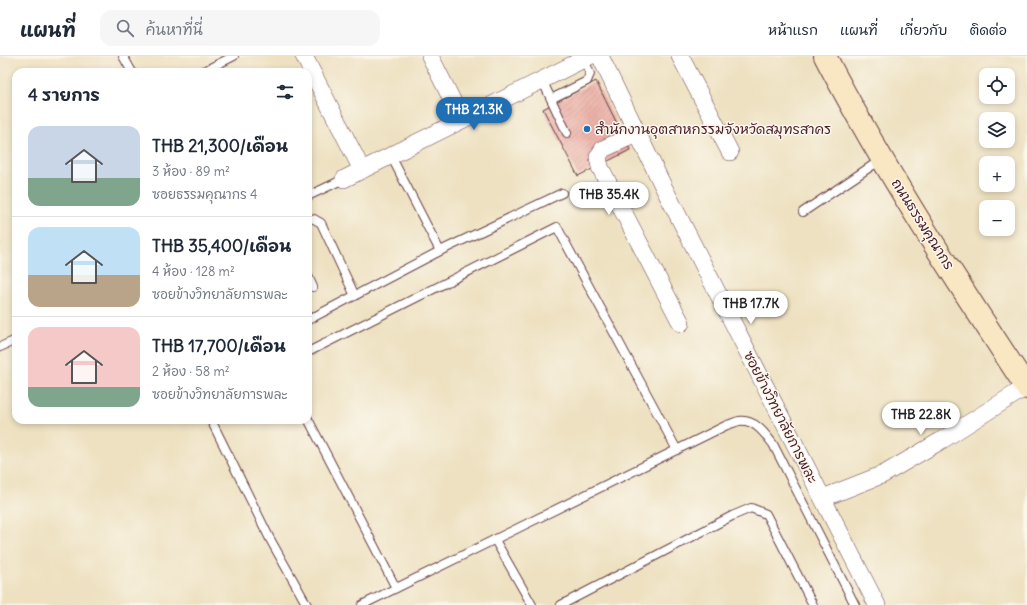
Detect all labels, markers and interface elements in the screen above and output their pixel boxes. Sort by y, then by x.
search box [100,10,380,46]
icon: search [114,17,136,39]
text: แผนที่ [20,18,76,42]
text: ค้นหาที่นี่ [146,20,203,39]
text: หน้าแรก [768,21,818,39]
text: แผนที่ [840,21,878,39]
text: เกี่ยวกับ [900,21,947,39]
text: ติดต่อ [969,21,1007,39]
map controls [979,68,1015,236]
button: locate [979,68,1015,104]
icon: filters [274,81,296,103]
text: 4 รายการ [28,84,100,106]
pin: THB 21.3K [428,97,520,131]
text: THB 21.3K [445,101,503,118]
button: layers [979,112,1015,148]
place label: สำนักงานอุตสาหกรรมจังหวัดสมุทรสาคร [595,120,831,139]
marker: สำนักงานอุตสาหกรรมจังหวัดสมุทรสาคร [582,124,592,134]
text: THB 21,300/เดือน [152,135,288,157]
icon: home [60,142,108,190]
button: + [979,156,1015,192]
text: 3 ห้อง · 89 m² [152,163,230,180]
street label: ถนนธรรมคุณากร [887,175,958,274]
pin: THB 35.4K [563,182,655,216]
text: ซอยธรรมคุณากร 4 [152,186,257,203]
text: THB 35.4K [579,186,639,203]
button: − [979,200,1015,236]
text: THB 35,400/เดือน [152,235,291,257]
icon: home [60,243,108,291]
text: 4 ห้อง · 128 m² [152,263,235,280]
text: ซอยข้างวิทยาลัยการพละ [152,286,288,303]
pin: THB 17.7K [705,291,797,325]
text: THB 17.7K [723,295,779,312]
text: THB 17,700/เดือน [152,335,286,357]
icon: home [60,343,108,391]
street label: ซอยข้างวิทยาลัยการพละ [740,348,822,486]
text: 2 ห้อง · 58 m² [152,363,230,380]
text: ซอยข้างวิทยาลัยการพละ [152,386,288,403]
pin: THB 22.8K [875,402,967,436]
text: THB 22.8K [891,406,951,423]

